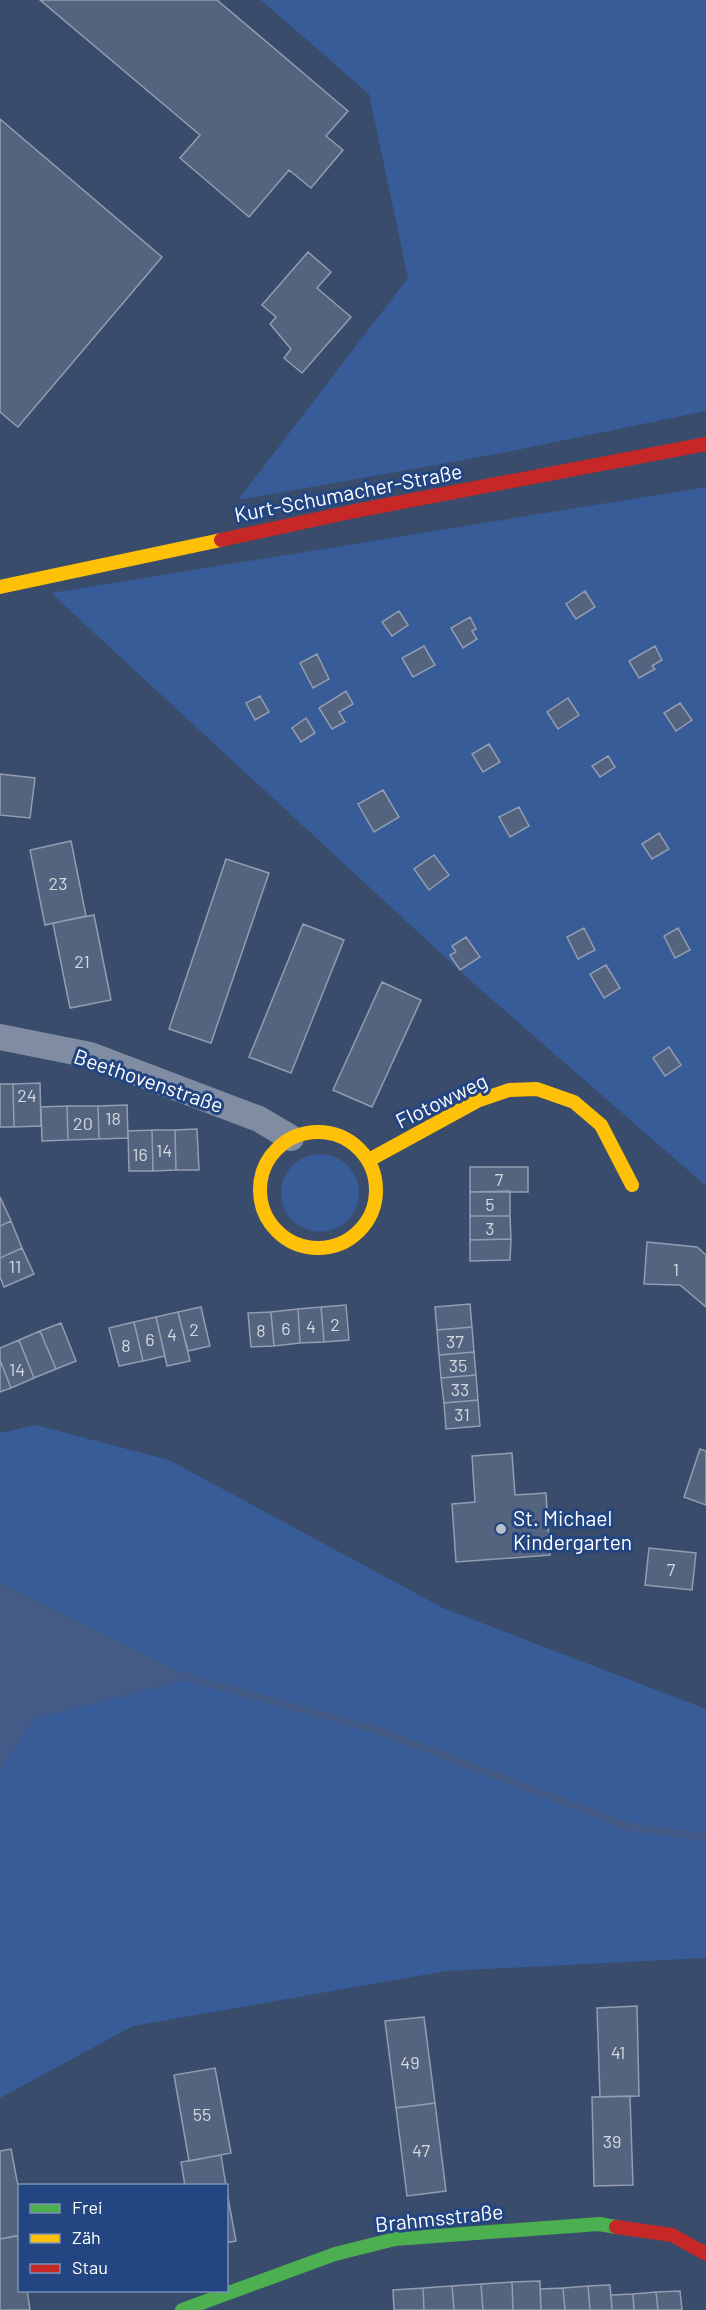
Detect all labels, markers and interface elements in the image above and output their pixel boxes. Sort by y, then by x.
street label: Kurt-Schumacher-Straße [232,458,464,526]
house number: 23 [49,872,67,894]
house number: 21 [74,950,90,972]
street label: Beethovenstraße [71,1043,227,1117]
street label: Flotowweg [391,1067,491,1133]
house number: 24 [17,1084,37,1106]
house number: 18 [105,1107,121,1129]
house number: 20 [73,1112,93,1134]
house number: 14 [156,1139,172,1161]
house number: 16 [132,1143,148,1165]
house number: 7 [495,1168,504,1190]
house number: 5 [485,1193,495,1215]
house number: 3 [485,1217,495,1239]
house number: 11 [9,1255,21,1277]
house number: 1 [673,1258,679,1280]
house number: 2 [330,1313,340,1335]
house number: 4 [306,1315,316,1337]
house number: 6 [281,1317,291,1339]
house number: 2 [189,1318,199,1340]
house number: 8 [256,1319,266,1341]
house number: 4 [167,1323,177,1345]
house number: 6 [145,1328,155,1350]
house number: 37 [446,1330,464,1352]
house number: 8 [121,1334,131,1356]
house number: 35 [449,1354,467,1376]
house number: 14 [9,1358,25,1380]
house number: 33 [451,1378,469,1400]
house number: 31 [454,1403,470,1425]
place label: St. Michael Kindergarten [513,1505,632,1554]
marker: St. Michael Kindergarten [494,1522,508,1536]
house number: 7 [667,1558,676,1580]
house number: 41 [611,2041,625,2063]
house number: 49 [400,2051,420,2073]
house number: 55 [193,2103,211,2125]
house number: 39 [603,2130,621,2152]
house number: 47 [412,2139,430,2161]
legend [18,2184,228,2292]
text: Frei [72,2196,103,2218]
street label: Brahmsstraße [374,2198,504,2236]
text: Zäh [72,2226,101,2248]
text: Stau [72,2256,108,2278]

